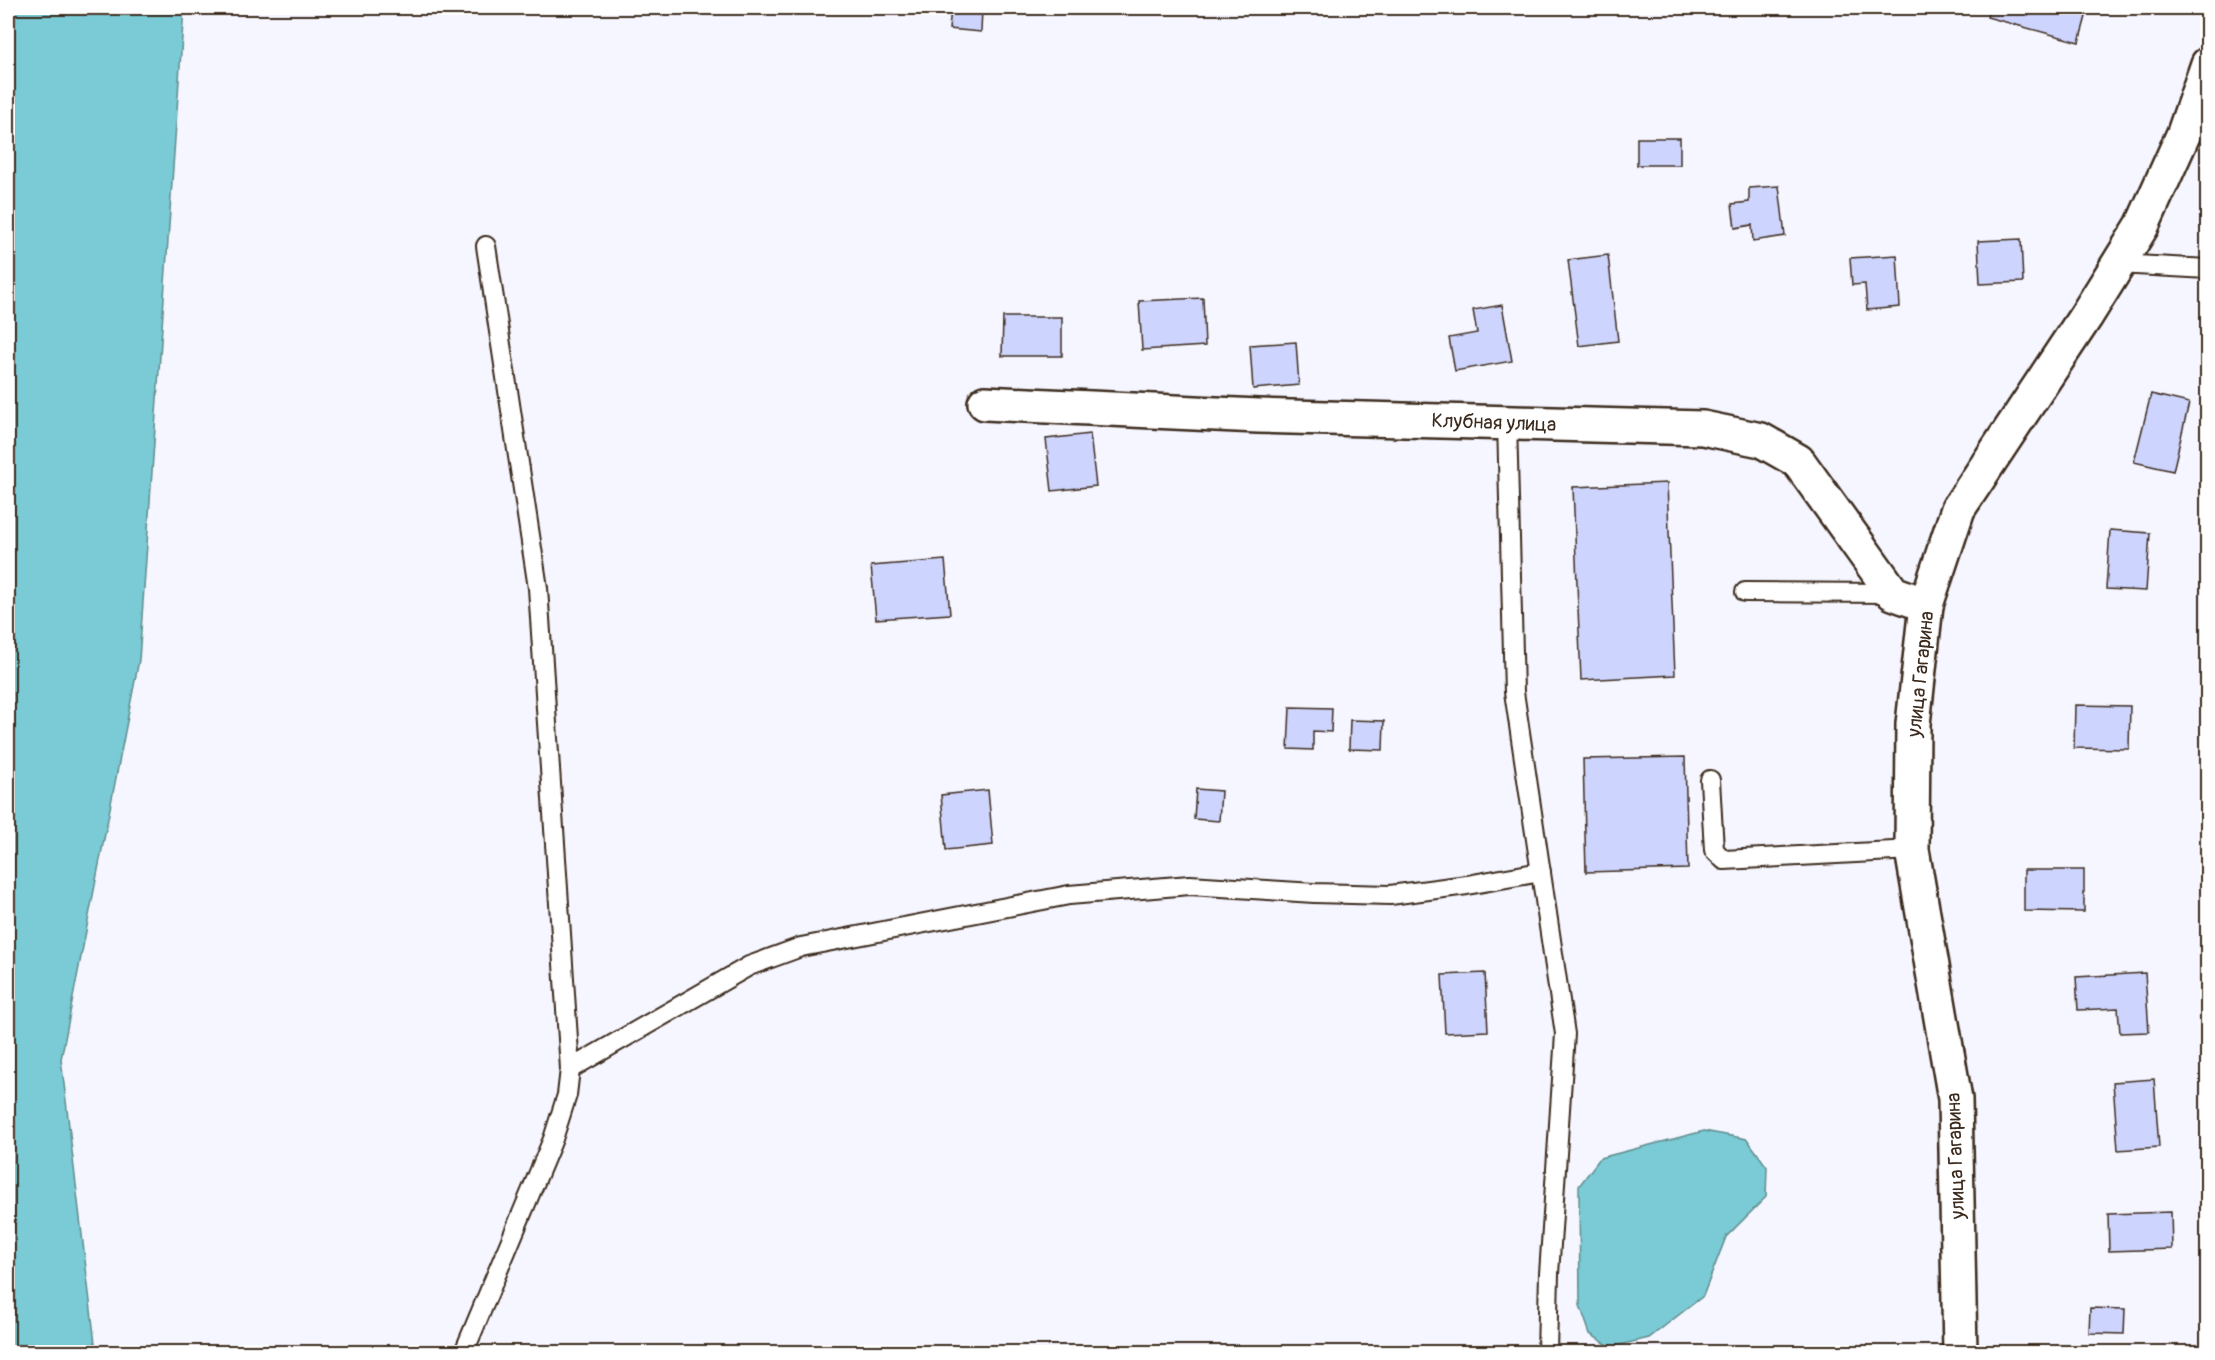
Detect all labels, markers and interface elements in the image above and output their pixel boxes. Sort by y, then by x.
street label: Клубная улица [1431,408,1557,437]
street label: улица Гагарина [1901,610,1940,739]
street label: улица Гагарина [1941,1092,1970,1221]

